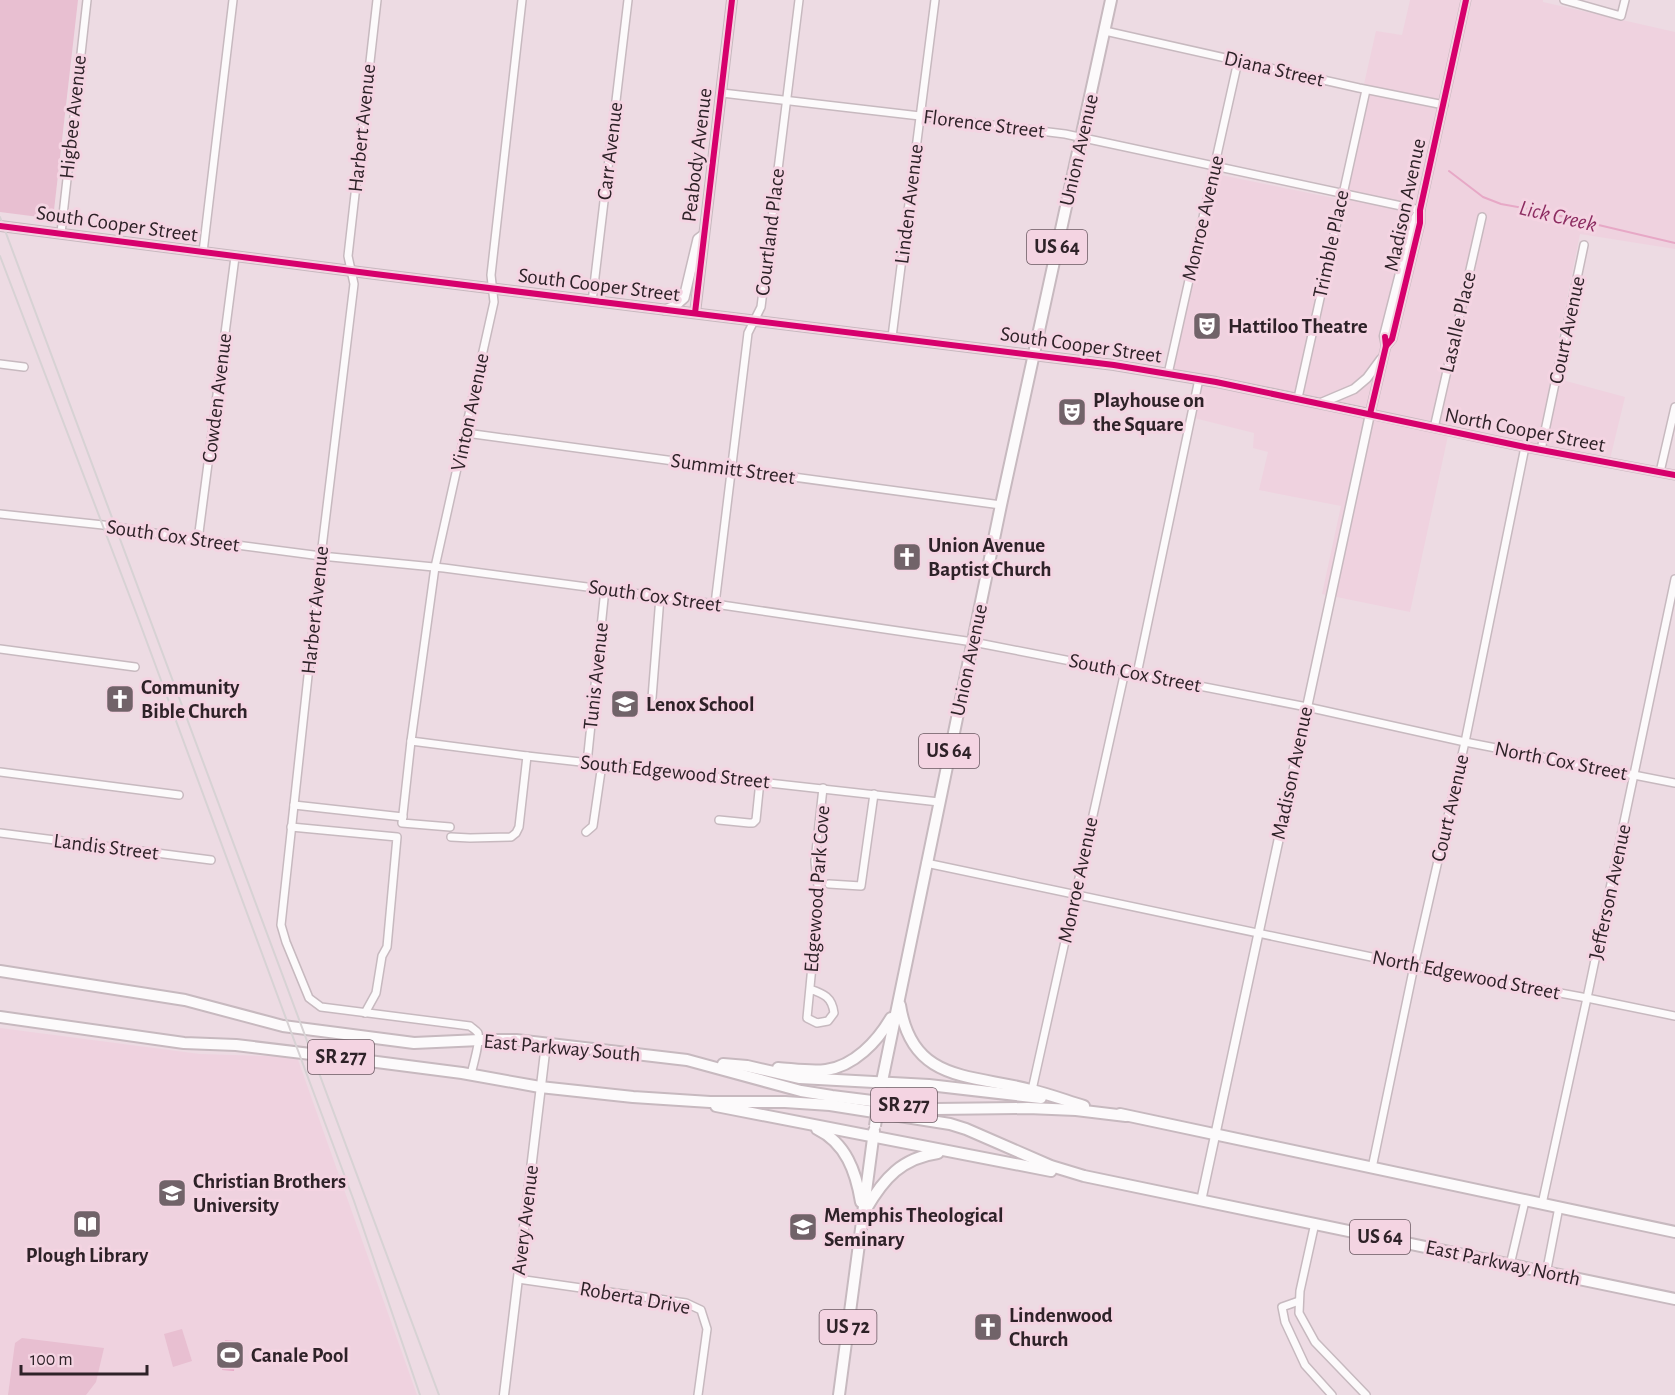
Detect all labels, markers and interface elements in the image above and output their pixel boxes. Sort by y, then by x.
street label: Diana Street [1222,47,1326,91]
street label: Higbee Avenue [56,54,90,180]
street label: Harbert Avenue [345,63,379,193]
street label: Peabody Avenue [678,87,716,223]
street label: Union Avenue [1056,92,1102,208]
street label: Carr Avenue [594,101,626,201]
street label: Florence Street [922,106,1046,142]
street label: Madison Avenue [1381,137,1429,273]
street label: Linden Avenue [891,143,927,265]
street label: Monroe Avenue [1178,153,1228,283]
street label: Courtland Place [752,167,788,297]
street label: Trimble Place [1309,188,1353,300]
water label: Lick Creek [1517,196,1599,236]
street label: South Cooper Street [35,202,199,246]
road number: US 64 [1027,230,1087,264]
street label: South Cooper Street [517,265,681,305]
street label: Lasalle Place [1436,269,1480,375]
street label: Court Avenue [1545,274,1589,386]
theatre icon: Hattiloo Theatre [1191,310,1223,342]
place label: Hattiloo Theatre [1228,316,1368,337]
street label: South Cooper Street [999,323,1163,367]
street label: Cowden Avenue [199,332,235,464]
street label: Vinton Avenue [447,351,493,473]
place label: Playhouse on the Square [1093,390,1205,435]
theatre icon: Playhouse on the Square [1056,396,1088,428]
street label: North Cooper Street [1443,404,1607,456]
street label: Summitt Street [670,450,797,488]
street label: South Cox Street [105,516,241,556]
place label: Union Avenue Baptist Church [928,535,1052,580]
church icon: Union Avenue Baptist Church [891,541,923,573]
street label: Harbert Avenue [298,545,332,675]
street label: South Cox Street [587,576,723,616]
street label: Union Avenue [947,602,991,718]
street label: Tunis Avenue [580,621,612,731]
street label: South Cox Street [1067,650,1203,696]
place label: Community Bible Church [141,677,248,722]
church icon: Community Bible Church [104,683,136,715]
school or university icon: Lenox School [609,688,641,720]
place label: Lenox School [646,694,754,715]
street label: Madison Avenue [1268,705,1316,841]
road number: US 64 [919,734,979,768]
street label: North Cox Street [1493,738,1629,784]
street label: South Edgewood Street [579,752,771,792]
street label: Court Avenue [1427,752,1473,864]
street label: Edgewood Park Cove [801,805,833,973]
street label: Monroe Avenue [1054,815,1102,945]
street label: Jefferson Avenue [1585,822,1635,962]
street label: Landis Street [52,830,160,864]
street label: North Edgewood Street [1370,947,1562,1004]
street label: East Parkway South [483,1031,641,1065]
road number: SR 277 [308,1040,374,1074]
road number: SR 277 [871,1088,937,1122]
street label: Avery Avenue [508,1164,542,1276]
place label: Christian Brothers University [193,1171,346,1216]
school or university icon: Christian Brothers University [156,1177,188,1209]
place label: Memphis Theological Seminary [824,1205,1004,1250]
library icon: Plough Library [71,1208,103,1240]
school or university icon: Memphis Theological Seminary [787,1211,819,1243]
road number: US 64 [1350,1220,1410,1254]
street label: East Parkway North [1424,1236,1582,1290]
place label: Plough Library [26,1245,149,1266]
street label: Roberta Drive [578,1278,692,1318]
place label: Lindenwood Church [1009,1305,1113,1350]
road number: US 72 [820,1310,876,1344]
church icon: Lindenwood Church [972,1311,1004,1343]
scale bar [21,1338,147,1376]
sports icon: Canale Pool [214,1339,246,1371]
place label: Canale Pool [251,1345,349,1366]
text: 100 m [30,1351,73,1369]

